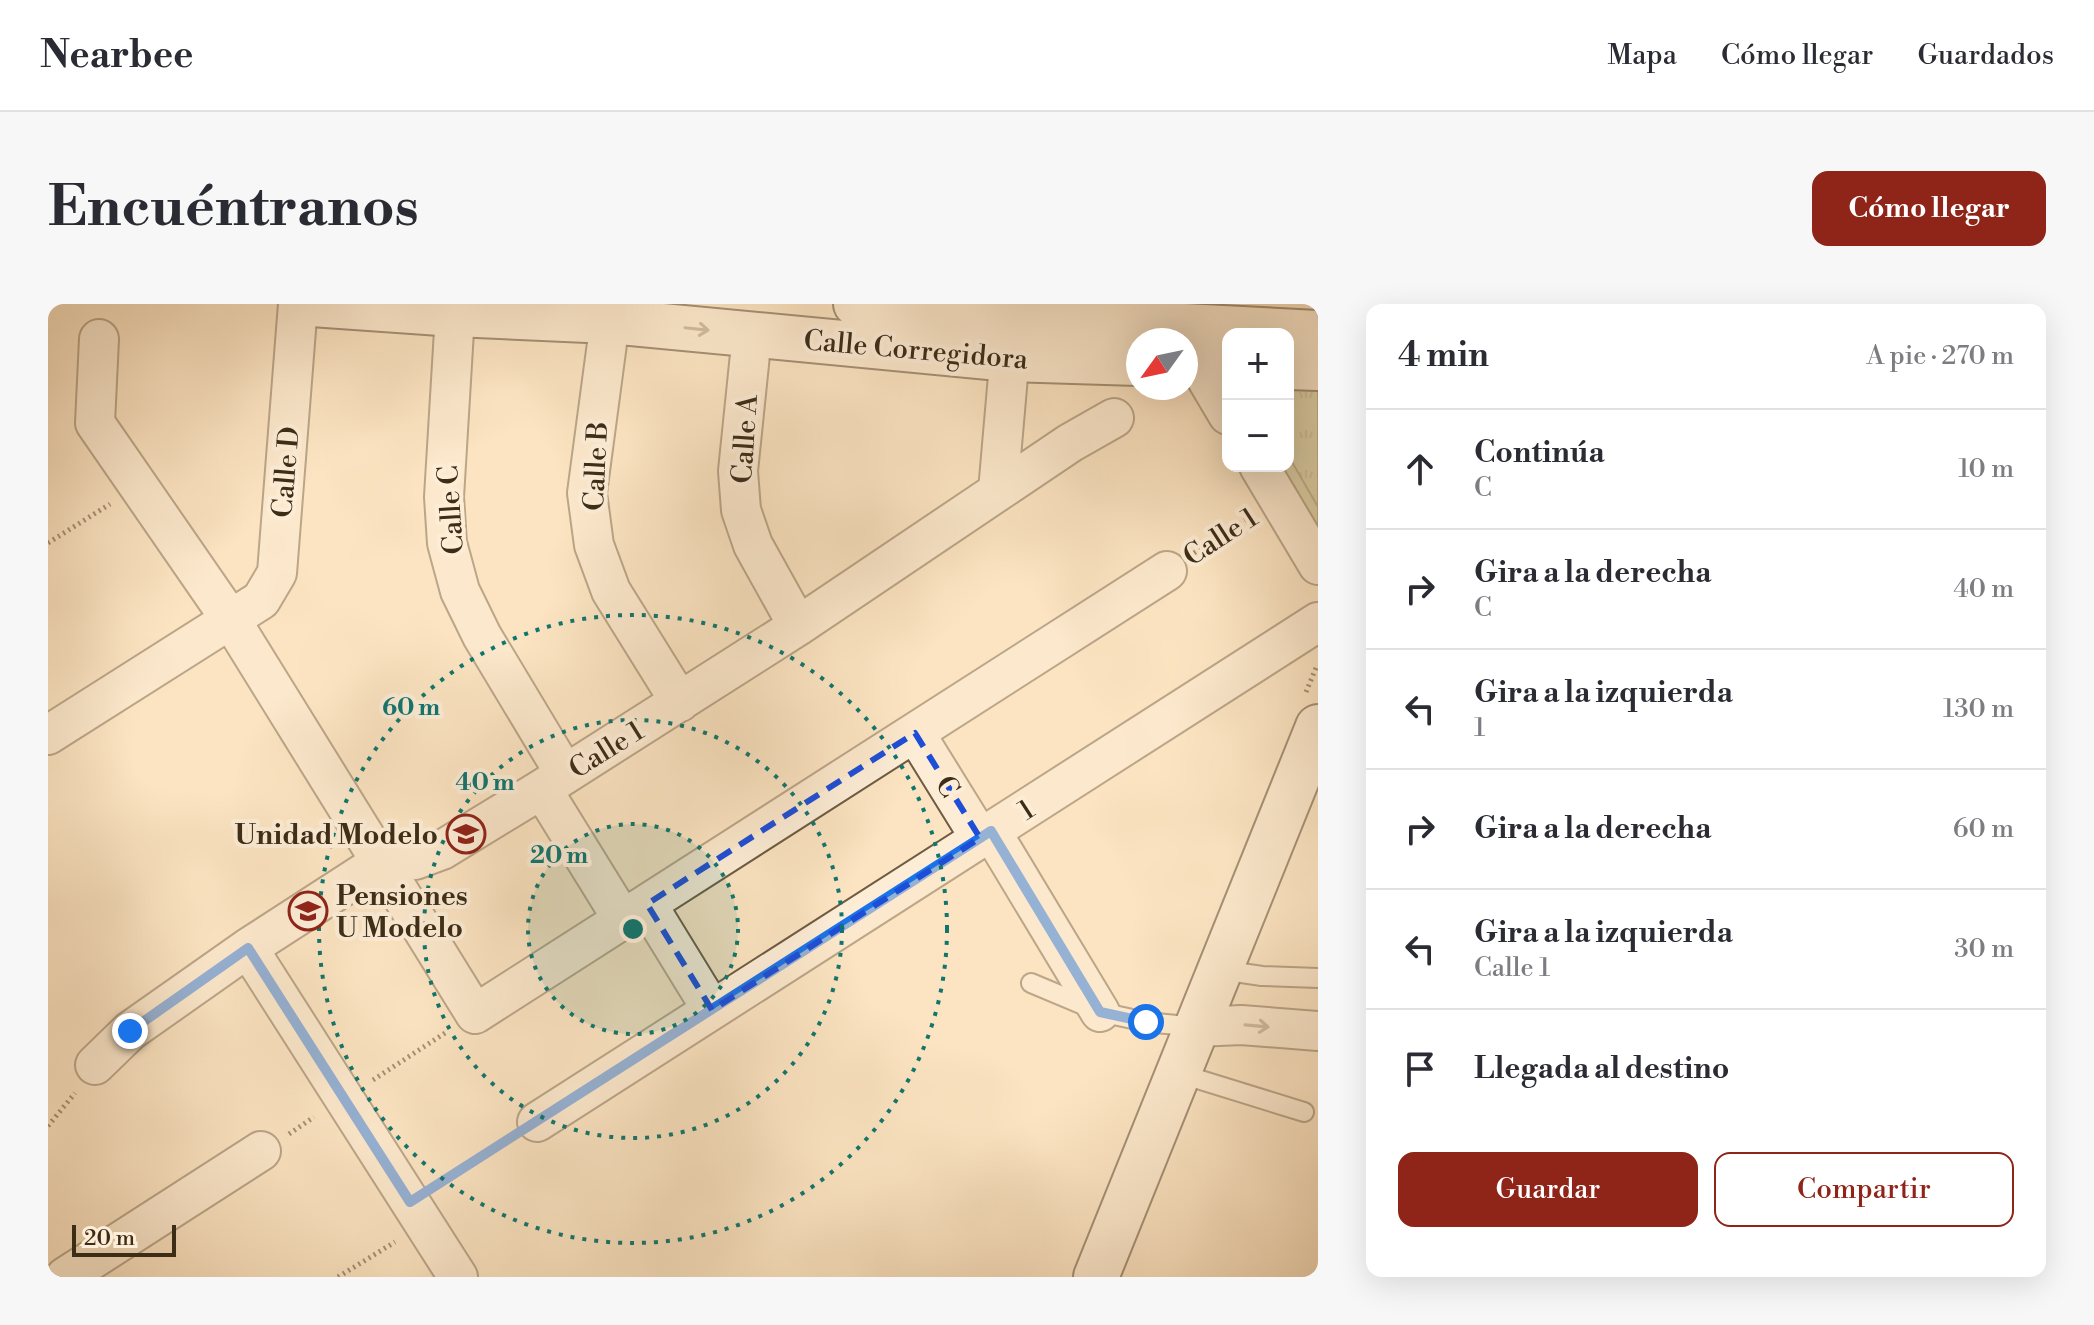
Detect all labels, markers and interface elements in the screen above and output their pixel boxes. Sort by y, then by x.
text: Nearbee [40,32,193,79]
text: Mapa [1608,38,1677,73]
text: Cómo llegar [1721,38,1873,73]
text: Guardados [1917,38,2054,73]
button: Cómo llegar [1812,171,2046,246]
text: Encuéntranos [48,173,419,243]
one-way arrow [683,322,710,337]
street label: Calle Corregidora [802,323,1030,378]
north arrow [1126,328,1198,400]
map controls [1222,328,1294,472]
button: + [1222,328,1294,400]
text: 4 min [1398,335,1489,377]
text: A pie · 270 m [1866,340,2014,372]
street label: Calle A [725,393,766,485]
button: − [1222,400,1294,472]
street label: Calle B [577,420,616,512]
street label: Calle D [265,425,308,519]
text: Continúa [1474,434,1605,472]
icon: ahead [1398,447,1442,491]
text: 10 m [1958,453,2014,485]
street label: Calle C [431,464,472,556]
text: C [1474,472,1492,504]
street label: Calle 1 [1177,500,1265,574]
text: Gira a la derecha [1474,554,1711,592]
icon: right [1398,567,1442,611]
text: 40 m [1953,573,2014,605]
text: C [1474,592,1492,624]
text: Gira a la izquierda [1474,674,1733,712]
icon: left [1398,687,1442,731]
text: 60 m [382,693,440,723]
text: 130 m [1943,693,2014,725]
text: 1 [1474,712,1485,744]
street label: Calle 1 [563,714,651,787]
text: 40 m [455,768,515,798]
street label: C [927,769,967,804]
street label: 1 [1012,792,1041,828]
icon: right [1398,807,1442,851]
text: Gira a la derecha [1474,810,1711,848]
school or university icon: Unidad Modelo [445,813,487,855]
text: 60 m [1953,813,2014,845]
place label: Unidad Modelo [234,818,438,853]
text: 20 m [530,841,588,871]
place label: Pensiones U Modelo [336,879,468,946]
school or university icon: Pensiones U Modelo [287,890,329,932]
text: Gira a la izquierda [1474,914,1733,952]
centre of rings [619,915,647,943]
icon: left [1398,927,1442,971]
text: 30 m [1954,933,2014,965]
text: Calle 1 [1474,952,1550,984]
route start [1128,1004,1164,1040]
route end [112,1013,148,1049]
one-way arrow [1244,1019,1270,1034]
icon: arrive [1398,1047,1442,1091]
text: Llegada al destino [1474,1050,1729,1088]
button: Guardar [1398,1152,1698,1227]
button: Compartir [1714,1152,2014,1227]
scale bar [72,1221,176,1257]
text: 20 m [84,1225,135,1252]

